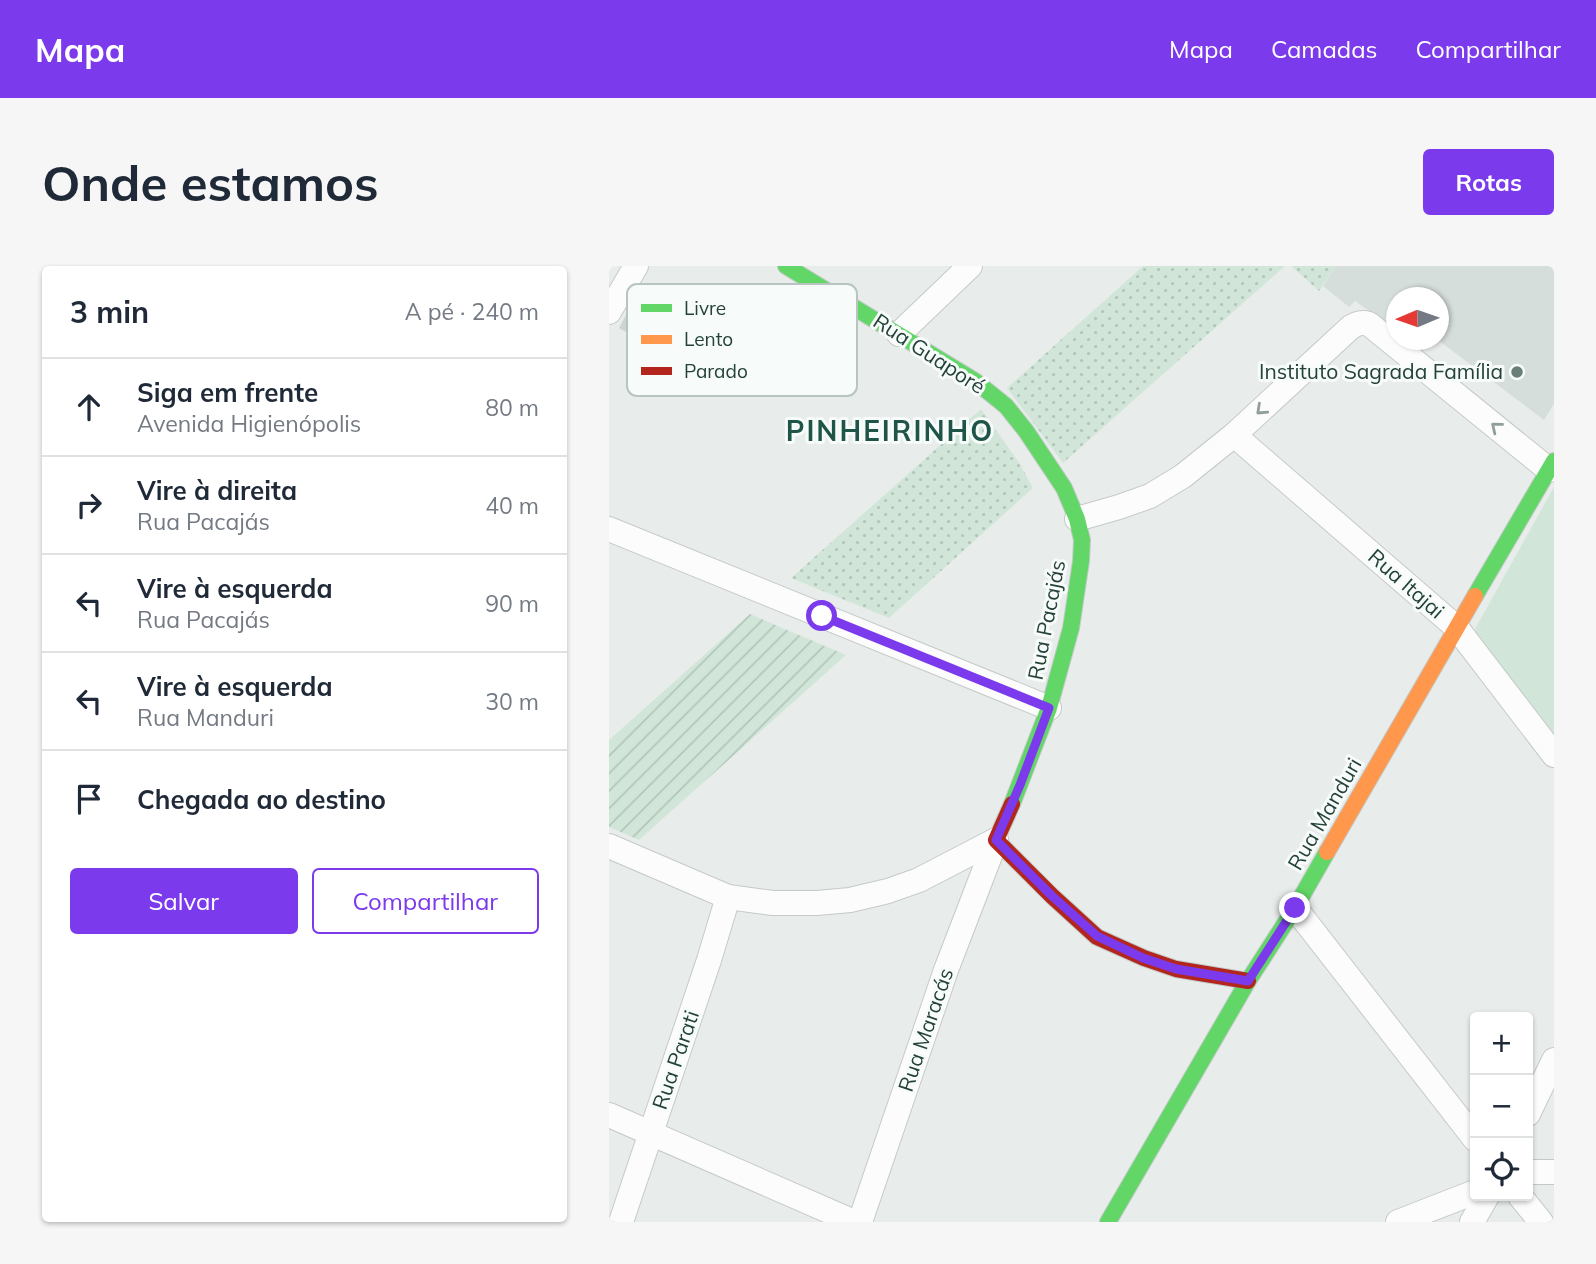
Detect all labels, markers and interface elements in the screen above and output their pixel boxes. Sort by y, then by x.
text: Mapa [35,29,125,70]
text: Mapa [1169,34,1233,64]
text: Camadas [1271,34,1378,64]
text: Compartilhar [1416,34,1561,64]
button: Rotas [1423,149,1554,215]
text: Onde estamos [42,152,378,213]
legend [627,284,857,396]
north arrow [1386,287,1449,350]
text: 3 min [70,293,149,331]
text: Livre [684,296,726,320]
text: A pé · 240 m [405,297,539,326]
street label: Rua Guaporé [869,307,990,399]
text: Lento [684,327,733,351]
place label: Instituto Sagrada Família [1259,358,1503,384]
text: Parado [684,359,748,383]
marker: Instituto Sagrada Família [1509,364,1525,380]
text: Siga em frente [137,376,318,409]
icon: ahead [70,388,108,426]
text: 80 m [485,393,539,422]
one-way arrow [1256,402,1269,414]
text: Avenida Higienópolis [137,409,361,438]
district label: PINHEIRINHO [786,413,994,448]
one-way arrow [1491,422,1503,435]
text: Vire à direita [137,474,297,507]
icon: right [70,486,108,524]
text: 40 m [485,491,539,520]
text: Rua Pacajás [137,507,270,536]
street label: Rua Itajai [1363,543,1450,623]
street label: Rua Pacajás [1022,558,1070,682]
text: Vire à esquerda [137,572,333,605]
icon: left [70,584,108,622]
text: 90 m [485,589,539,618]
route start [806,600,837,631]
text: Rua Pacajás [137,605,270,634]
text: Vire à esquerda [137,670,333,703]
icon: left [70,682,108,720]
text: 30 m [485,687,539,716]
text: Rua Manduri [137,703,274,732]
street label: Rua Manduri [1282,753,1367,874]
icon: arrive [70,780,108,818]
text: Chegada ao destino [137,783,386,816]
button: Salvar [70,868,298,934]
button: Compartilhar [312,868,539,934]
route end [1279,892,1310,923]
street label: Rua Maracás [892,965,958,1095]
street label: Rua Parati [646,1007,704,1113]
map controls [1470,1012,1533,1201]
button: + [1470,1012,1533,1075]
button: − [1470,1075,1533,1138]
button: locate [1470,1138,1533,1201]

